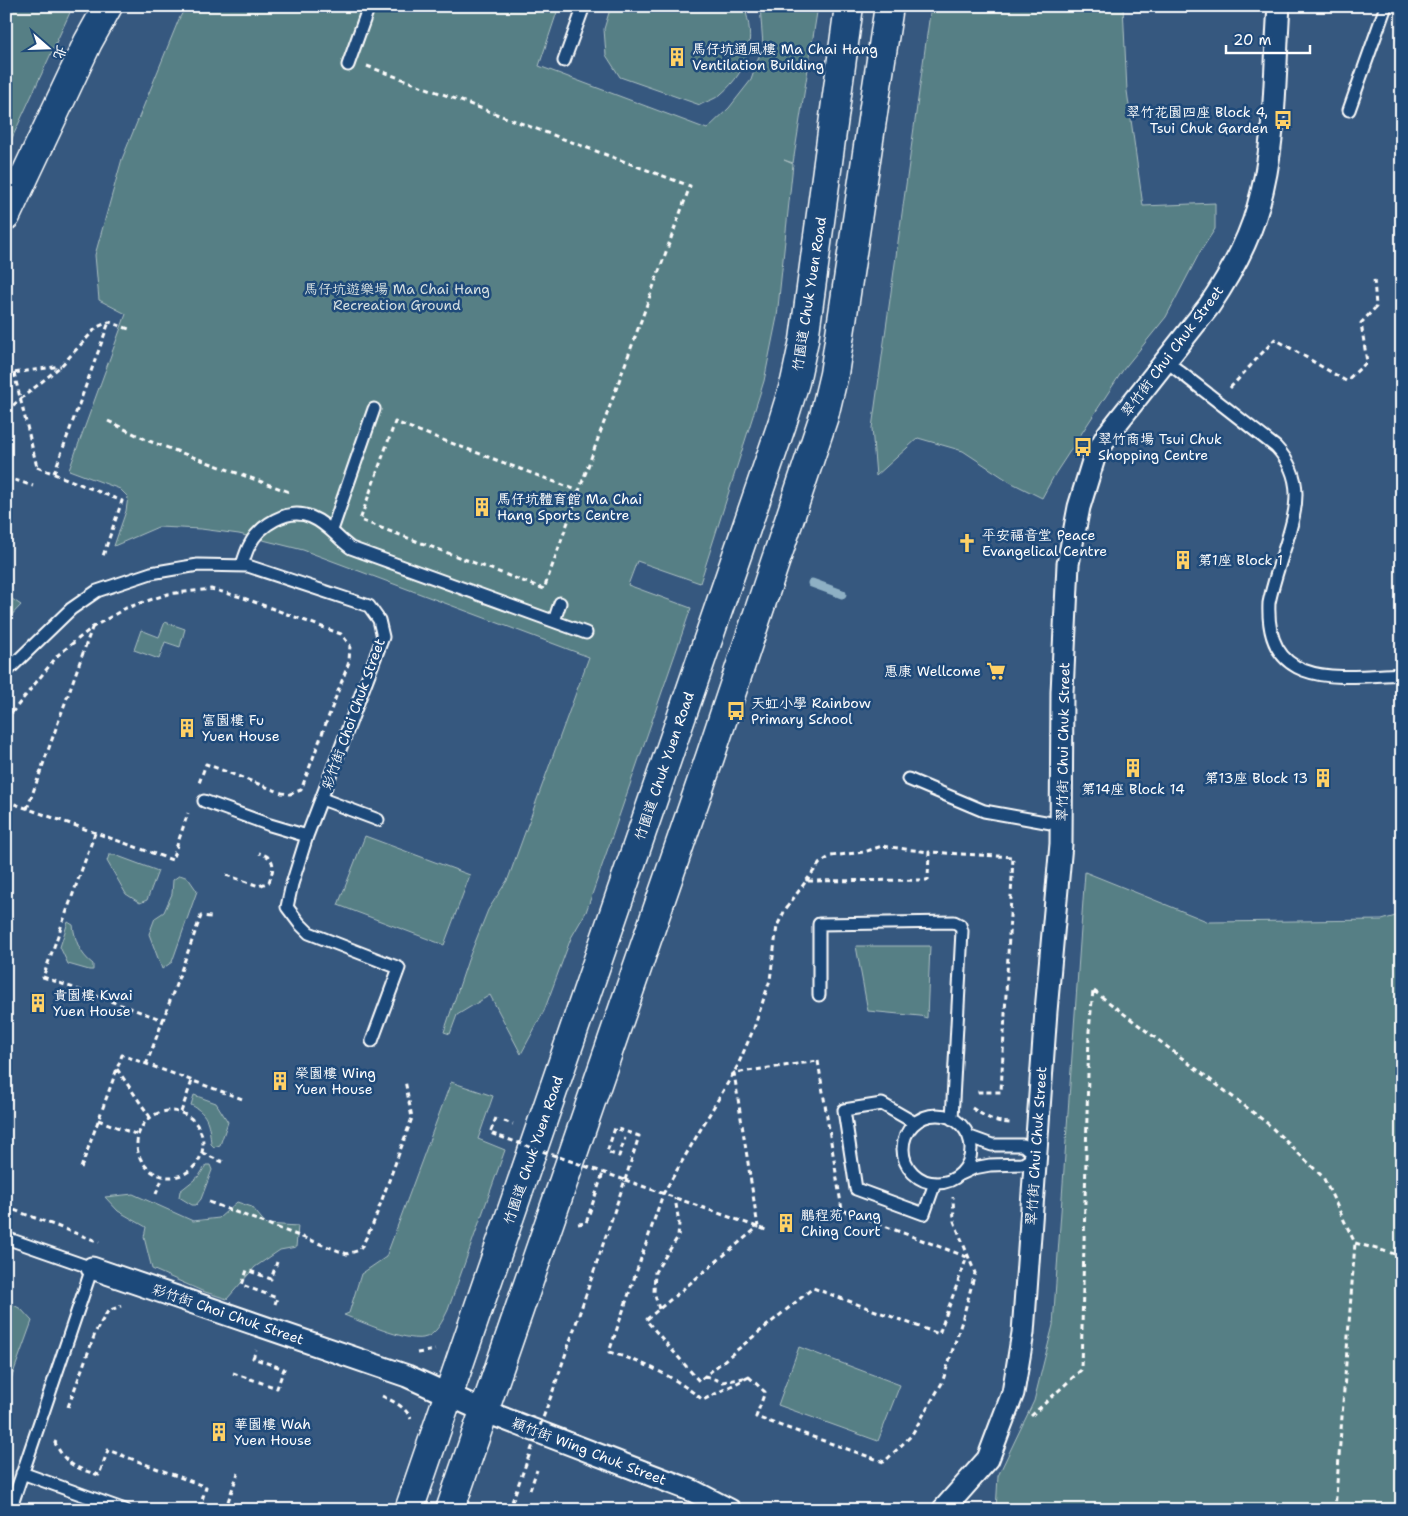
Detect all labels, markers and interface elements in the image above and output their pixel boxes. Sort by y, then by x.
north arrow [22,22,72,72]
scale bar [1226,22,1309,54]
text: 20 m [1233,30,1272,50]
place label: 馬仔坑通風樓 Ma Chai Hang Ventilation Building [692,40,878,74]
text: 北 [49,43,71,62]
building icon: 馬仔坑通風樓 Ma Chai Hang Ventilation Building [666,46,688,68]
place label: 翠竹花園四座 Block 4, Tsui Chuk Garden [1126,103,1268,137]
bus stop icon: 翠竹花園四座 Block 4, Tsui Chuk Garden [1272,109,1294,131]
street label: 竹園道 Chuk Yuen Road [788,215,830,373]
park label: 馬仔坑遊樂場 Ma Chai Hang Recreation Ground [304,280,490,314]
street label: 翠竹街 Chui Chuk Street [1117,282,1227,420]
place label: 翠竹商場 Tsui Chuk Shopping Centre [1098,430,1222,464]
bus stop icon: 翠竹商場 Tsui Chuk Shopping Centre [1072,436,1094,458]
place label: 馬仔坑體育館 Ma Chai Hang Sports Centre [497,490,642,524]
building icon: 馬仔坑體育館 Ma Chai Hang Sports Centre [471,496,493,518]
place label: 平安福音堂 Peace Evangelical Centre [982,526,1107,560]
church icon: 平安福音堂 Peace Evangelical Centre [956,532,978,554]
building icon: 第1座 Block 1 [1172,549,1194,571]
place label: 第1座 Block 1 [1198,551,1283,569]
street label: 彩竹街 Choi Chuk Street [317,636,389,792]
supermarket icon: 惠康 Wellcome [985,660,1007,682]
place label: 惠康 Wellcome [884,662,981,680]
street label: 翠竹街 Chui Chuk Street [1053,662,1073,822]
street label: 竹園道 Chuk Yuen Road [630,689,698,843]
place label: 天虹小學 Rainbow Primary School [751,694,871,728]
bus stop icon: 天虹小學 Rainbow Primary School [725,700,747,722]
place label: 富園樓 Fu Yuen House [202,711,280,745]
building icon: 富園樓 Fu Yuen House [176,717,198,739]
building icon: 第14座 Block 14 [1122,757,1144,779]
building icon: 第13座 Block 13 [1312,767,1334,789]
place label: 第13座 Block 13 [1205,769,1308,787]
place label: 第14座 Block 14 [1081,780,1185,798]
place label: 貴園樓 Kwai Yuen House [53,986,133,1020]
building icon: 貴園樓 Kwai Yuen House [27,992,49,1014]
place label: 榮園樓 Wing Yuen House [295,1064,376,1098]
street label: 翠竹街 Chui Chuk Street [1021,1066,1051,1226]
building icon: 榮園樓 Wing Yuen House [269,1070,291,1092]
street label: 竹園道 Chuk Yuen Road [499,1073,567,1227]
place label: 鵬程苑 Pang Ching Court [801,1206,881,1240]
building icon: 鵬程苑 Pang Ching Court [775,1212,797,1234]
street label: 彩竹街 Choi Chuk Street [150,1280,306,1348]
street label: 穎竹街 Wing Chuk Street [509,1413,669,1489]
place label: 華園樓 Wah Yuen House [234,1415,312,1449]
building icon: 華園樓 Wah Yuen House [208,1421,230,1443]

